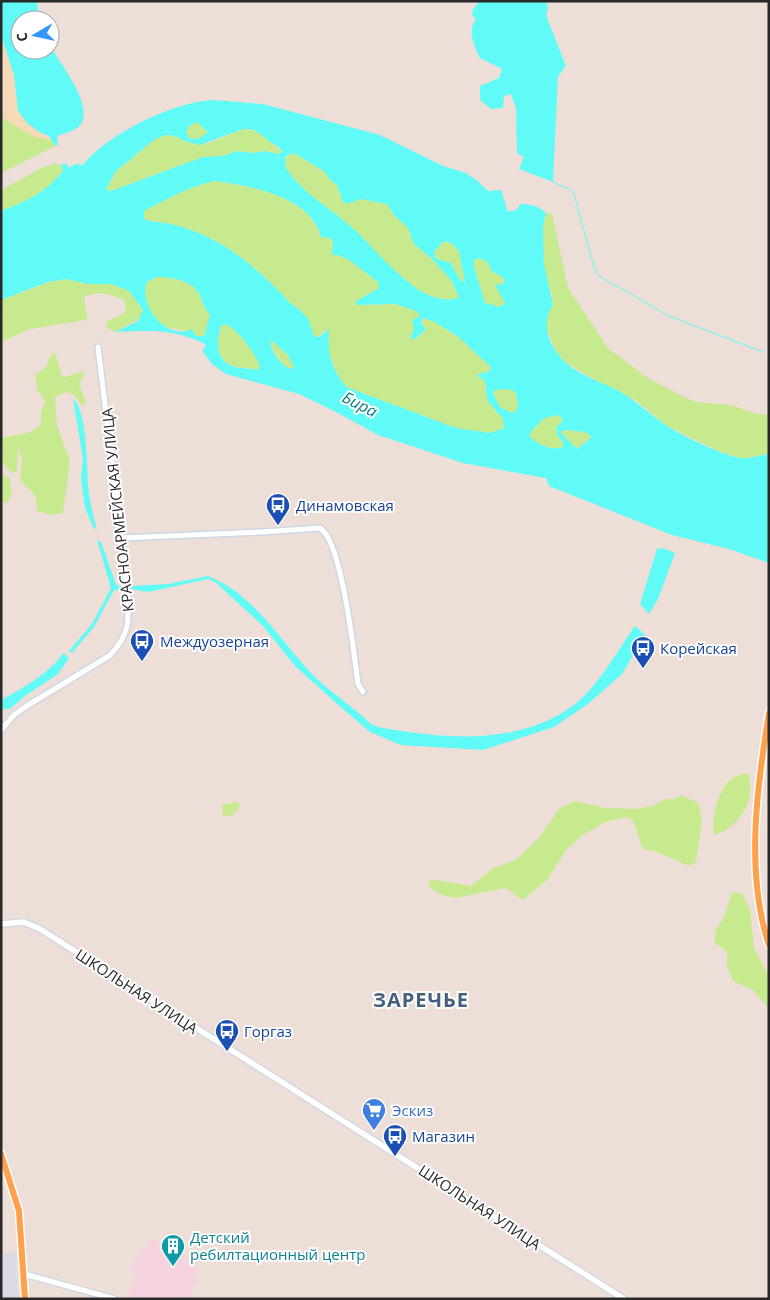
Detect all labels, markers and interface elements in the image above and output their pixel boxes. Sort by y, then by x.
north arrow [10,10,60,60]
text: С [12,31,32,43]
water label: Бира [339,386,381,422]
street label: КРАСНОАРМЕЙСКАЯ УЛИЦА [96,407,138,613]
bus stop icon: Динамовская [265,492,291,526]
place label: Динамовская [296,495,394,515]
bus stop icon: Междуозерная [129,628,155,662]
place label: Междуозерная [160,631,269,651]
bus stop icon: Корейская [630,635,656,669]
place label: Корейская [660,638,737,658]
street label: ШКОЛЬНАЯ УЛИЦА [72,944,202,1038]
district label: ЗАРЕЧЬЕ [373,986,469,1013]
bus stop icon: Горгаз [214,1018,240,1052]
place label: Горгаз [244,1021,292,1041]
supermarket icon: Эскиз [361,1097,387,1131]
place label: Эскиз [392,1100,433,1120]
bus stop icon: Магазин [382,1123,408,1157]
place label: Магазин [412,1126,475,1146]
street label: ШКОЛЬНАЯ УЛИЦА [415,1160,545,1254]
place label: Детский ребилтационный центр [190,1227,365,1264]
building icon: Детский ребилтационный центр [160,1233,186,1267]

